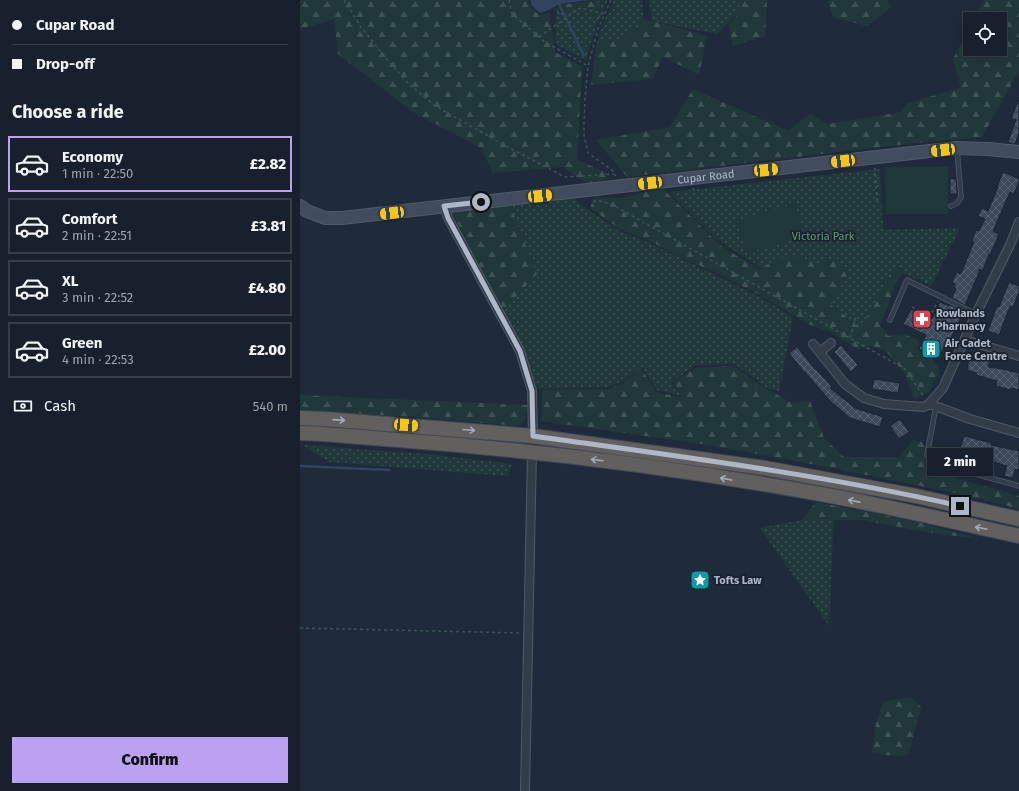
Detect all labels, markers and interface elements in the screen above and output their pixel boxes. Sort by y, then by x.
map controls [963,12,1007,56]
button: locate [963,12,1007,56]
text: Cupar Road [36,16,114,34]
text: Drop-off [36,55,95,73]
text: Choose a ride [12,101,124,123]
car [930,143,956,157]
icon: car [14,146,50,182]
text: Economy [62,148,123,166]
car [830,154,856,168]
text: £2.82 [250,155,286,173]
car [753,163,779,177]
text: 1 min · 22:50 [62,166,133,181]
street label: Cupar Road [677,167,735,187]
car [637,176,663,190]
car [527,189,553,203]
route start [472,193,490,211]
car [379,206,405,220]
icon: car [14,208,50,244]
text: Comfort [62,210,118,228]
text: £3.81 [251,217,286,235]
text: 2 min · 22:51 [62,228,132,243]
park label: Victoria Park [792,230,855,243]
icon: car [14,270,50,306]
text: XL [62,272,78,290]
text: £4.80 [248,279,286,297]
text: 3 min · 22:52 [62,290,133,305]
place label: Rowlands Pharmacy [936,307,986,333]
pharmacy icon: Rowlands Pharmacy [911,308,933,330]
icon: car [14,332,50,368]
text: Green [62,334,102,352]
place label: Air Cadet Force Centre [944,337,1007,363]
building icon: Air Cadet Force Centre [920,338,942,360]
text: £2.00 [249,341,286,359]
text: 4 min · 22:53 [62,352,134,367]
icon: cash [12,395,34,417]
text: Cash [44,397,76,415]
text: 540 m [253,399,288,414]
one-way arrow [332,416,345,423]
car [394,418,418,432]
one-way arrow [462,426,475,434]
callout: 2 min [927,448,993,476]
text: 2 min [944,454,976,469]
one-way arrow [591,457,604,464]
one-way arrow [720,474,733,482]
one-way arrow [848,497,861,505]
route end [951,497,969,515]
one-way arrow [975,524,988,532]
place icon: Tofts Law [689,569,711,591]
place label: Tofts Law [714,574,762,587]
button: Confirm [12,737,288,783]

